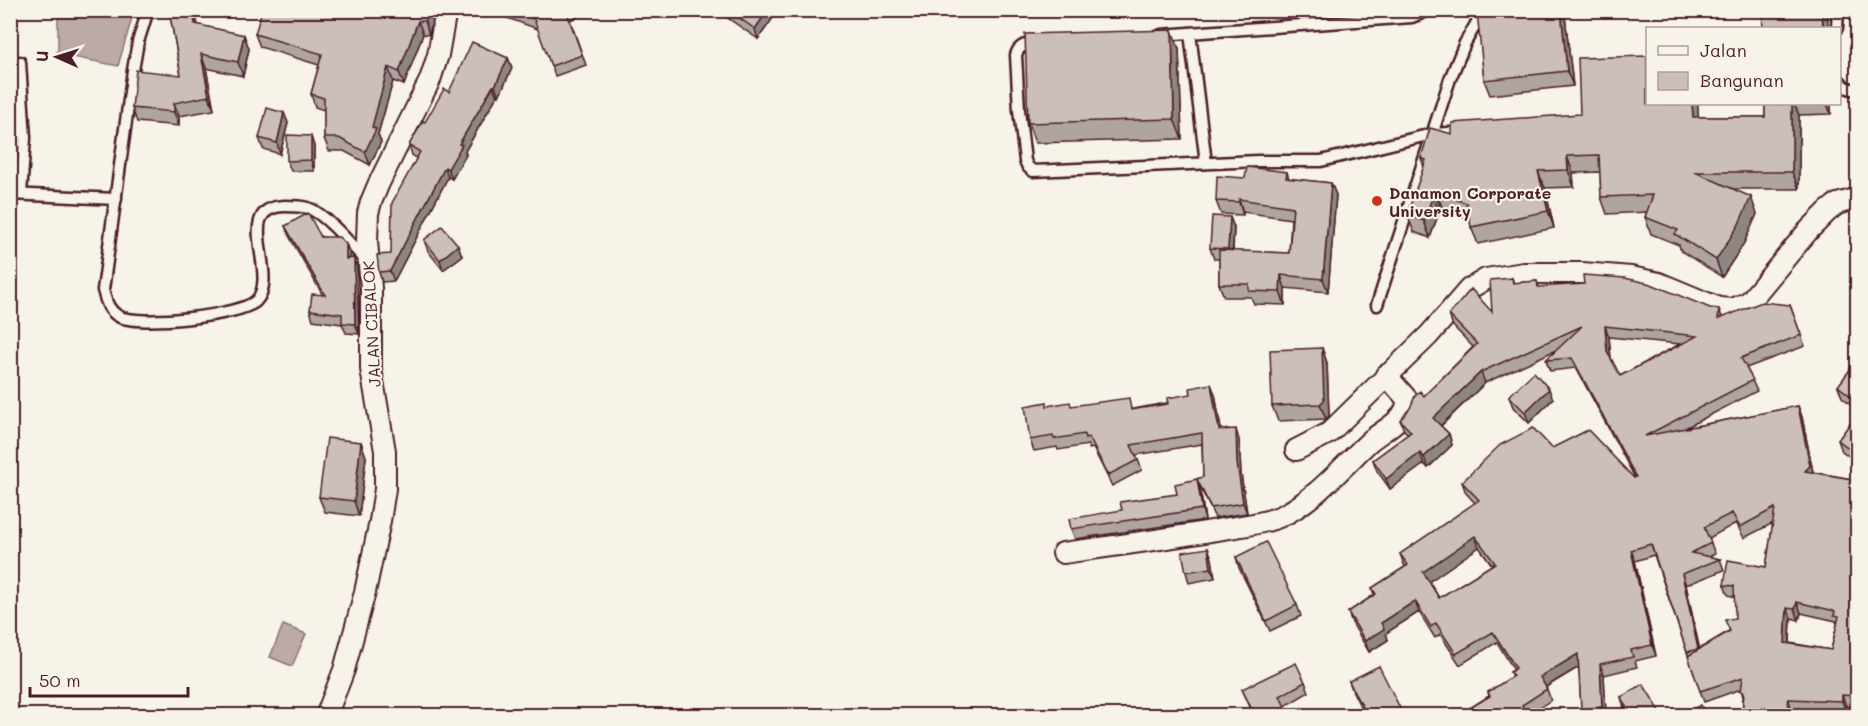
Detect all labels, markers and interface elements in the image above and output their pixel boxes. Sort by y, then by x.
north arrow [27,27,87,87]
legend [1646,27,1841,105]
text: Jalan [1700,38,1747,62]
text: U [31,50,52,62]
text: Bangunan [1700,68,1784,92]
place label: Danamon Corporate University [1389,182,1551,221]
marker: Danamon Corporate University [1370,194,1384,208]
street label: JALAN CIBALOK [357,260,385,388]
scale bar [30,660,188,698]
text: 50 m [39,668,81,692]

